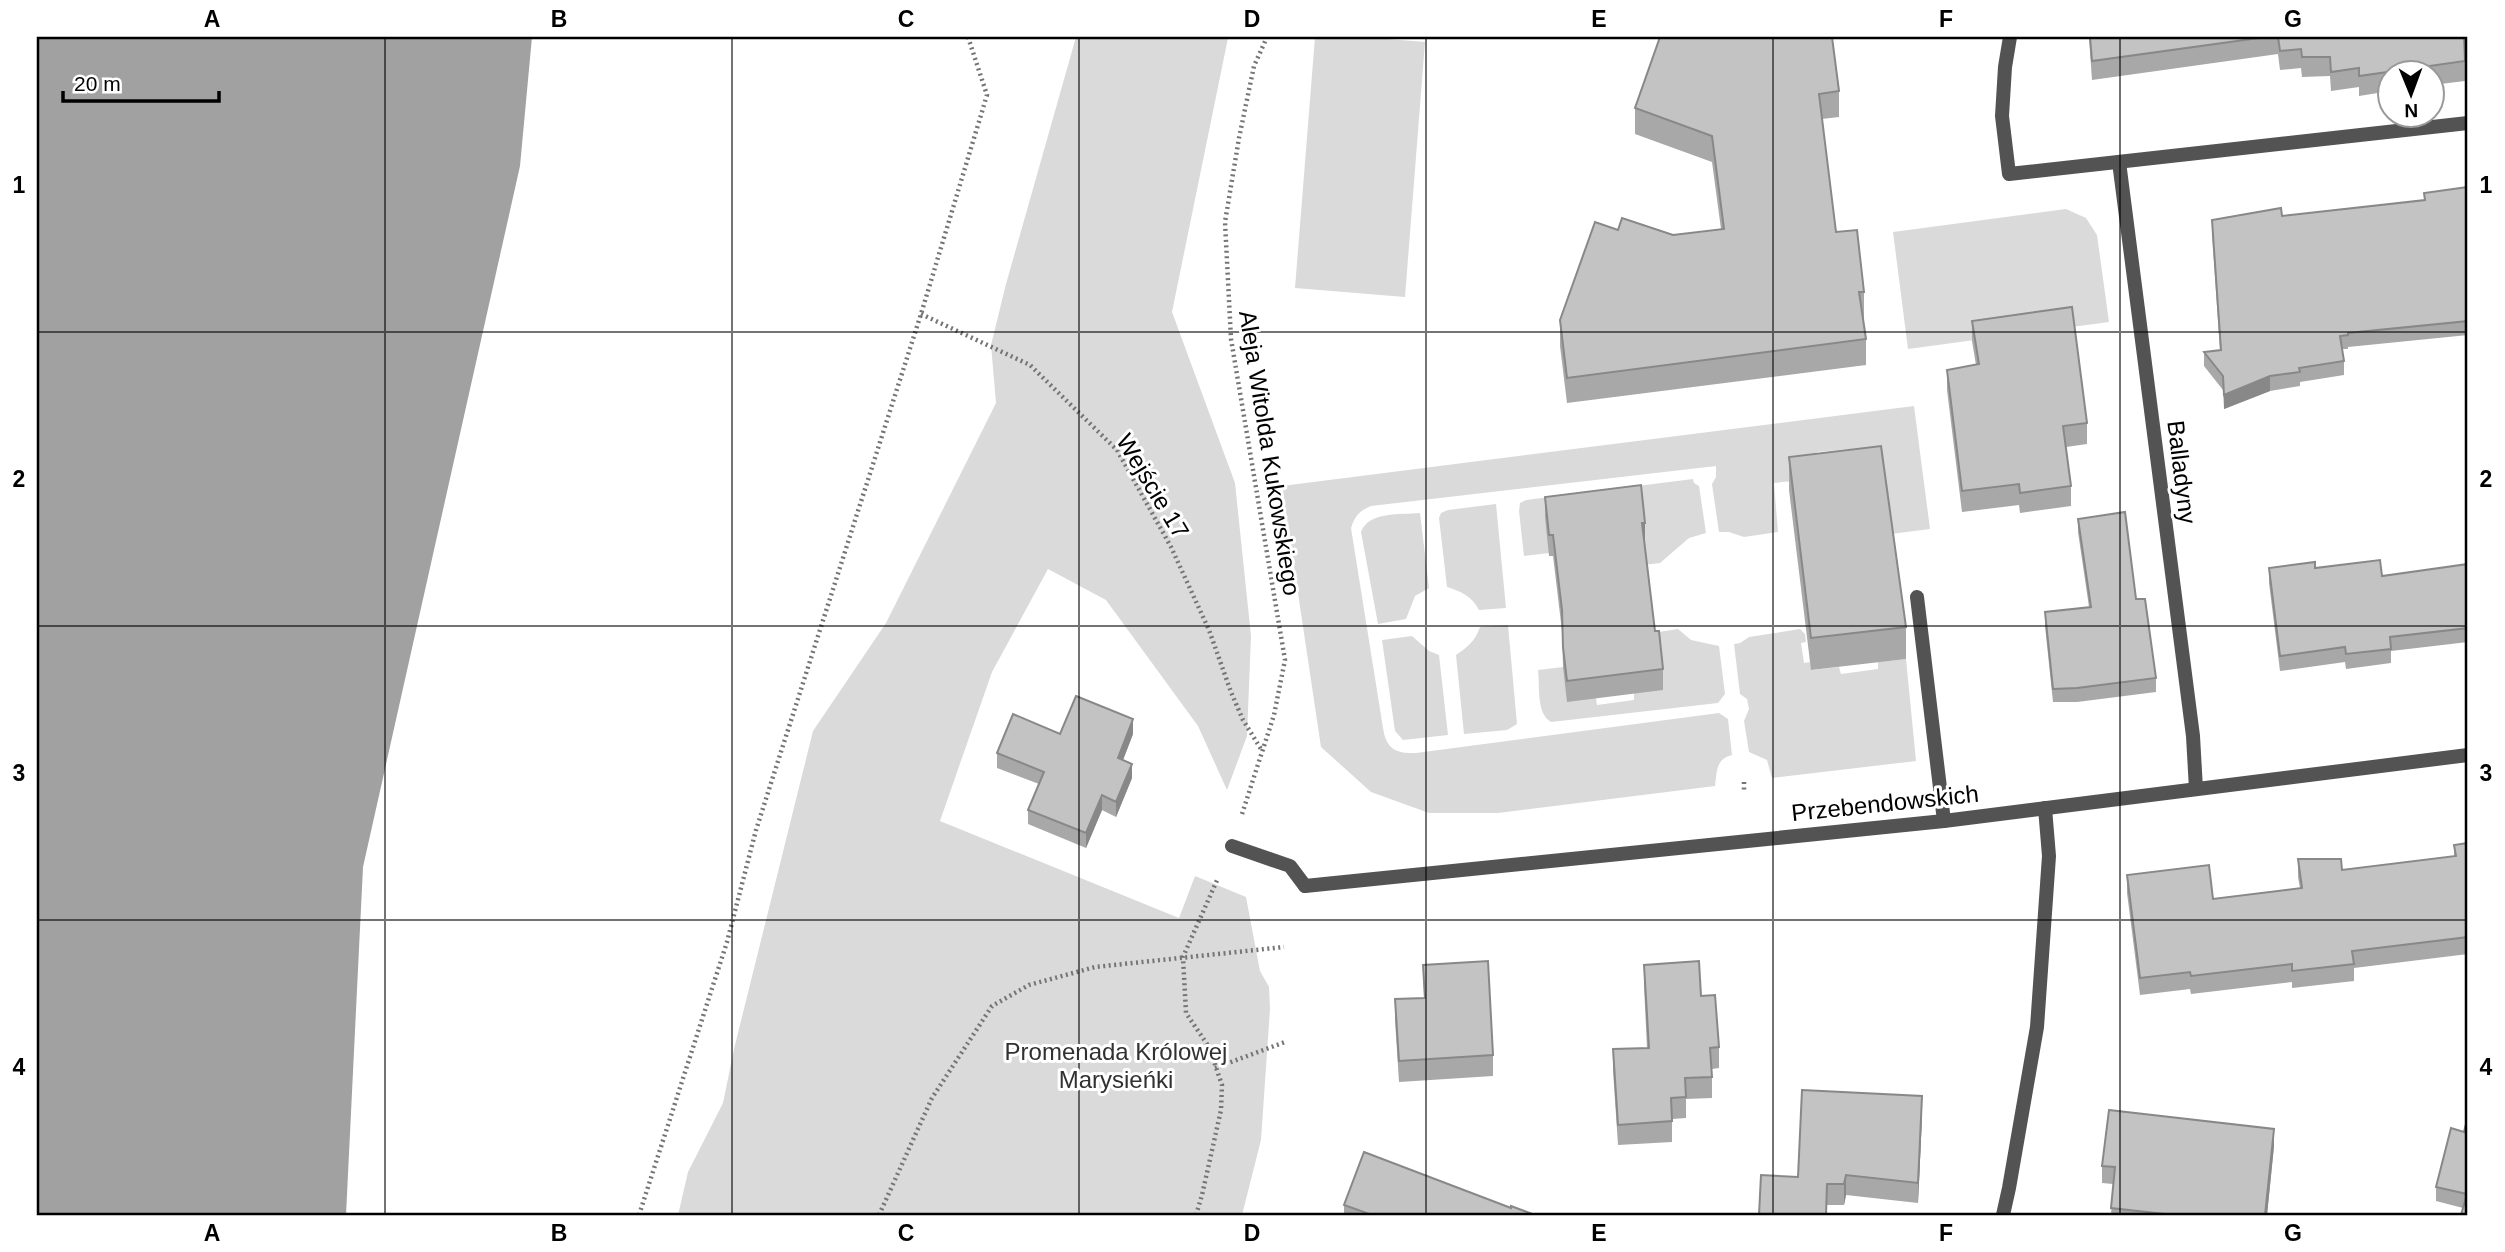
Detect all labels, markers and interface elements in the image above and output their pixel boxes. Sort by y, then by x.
text: A [204,6,220,32]
text: B [551,6,567,32]
text: C [898,6,914,32]
text: D [1244,6,1260,32]
text: E [1591,6,1607,32]
text: F [1939,6,1953,32]
text: G [2284,6,2302,32]
scale bar [63,60,219,104]
north arrow [2376,60,2446,130]
text: 20 m [74,72,121,95]
text: N [2404,100,2418,121]
text: 1 [13,172,26,198]
text: 1 [2480,172,2493,198]
street label: Aleja Witolda Kukowskiego [1234,309,1306,597]
street label: Balladyny [2162,419,2202,525]
street label: Wejście 17 [1111,429,1195,543]
text: 2 [13,466,25,492]
text: 2 [2480,466,2492,492]
text: 3 [13,760,25,786]
text: 3 [2480,760,2492,786]
street label: Przebendowskich [1790,780,1980,826]
park label: Promenada Królowej Marysieńki [1005,1038,1227,1093]
text: 4 [13,1054,26,1080]
text: 4 [2480,1054,2493,1080]
text: A [204,1220,220,1246]
text: B [551,1220,567,1246]
text: C [898,1220,914,1246]
text: D [1244,1220,1260,1246]
text: E [1591,1220,1607,1246]
text: F [1939,1220,1953,1246]
text: G [2284,1220,2302,1246]

